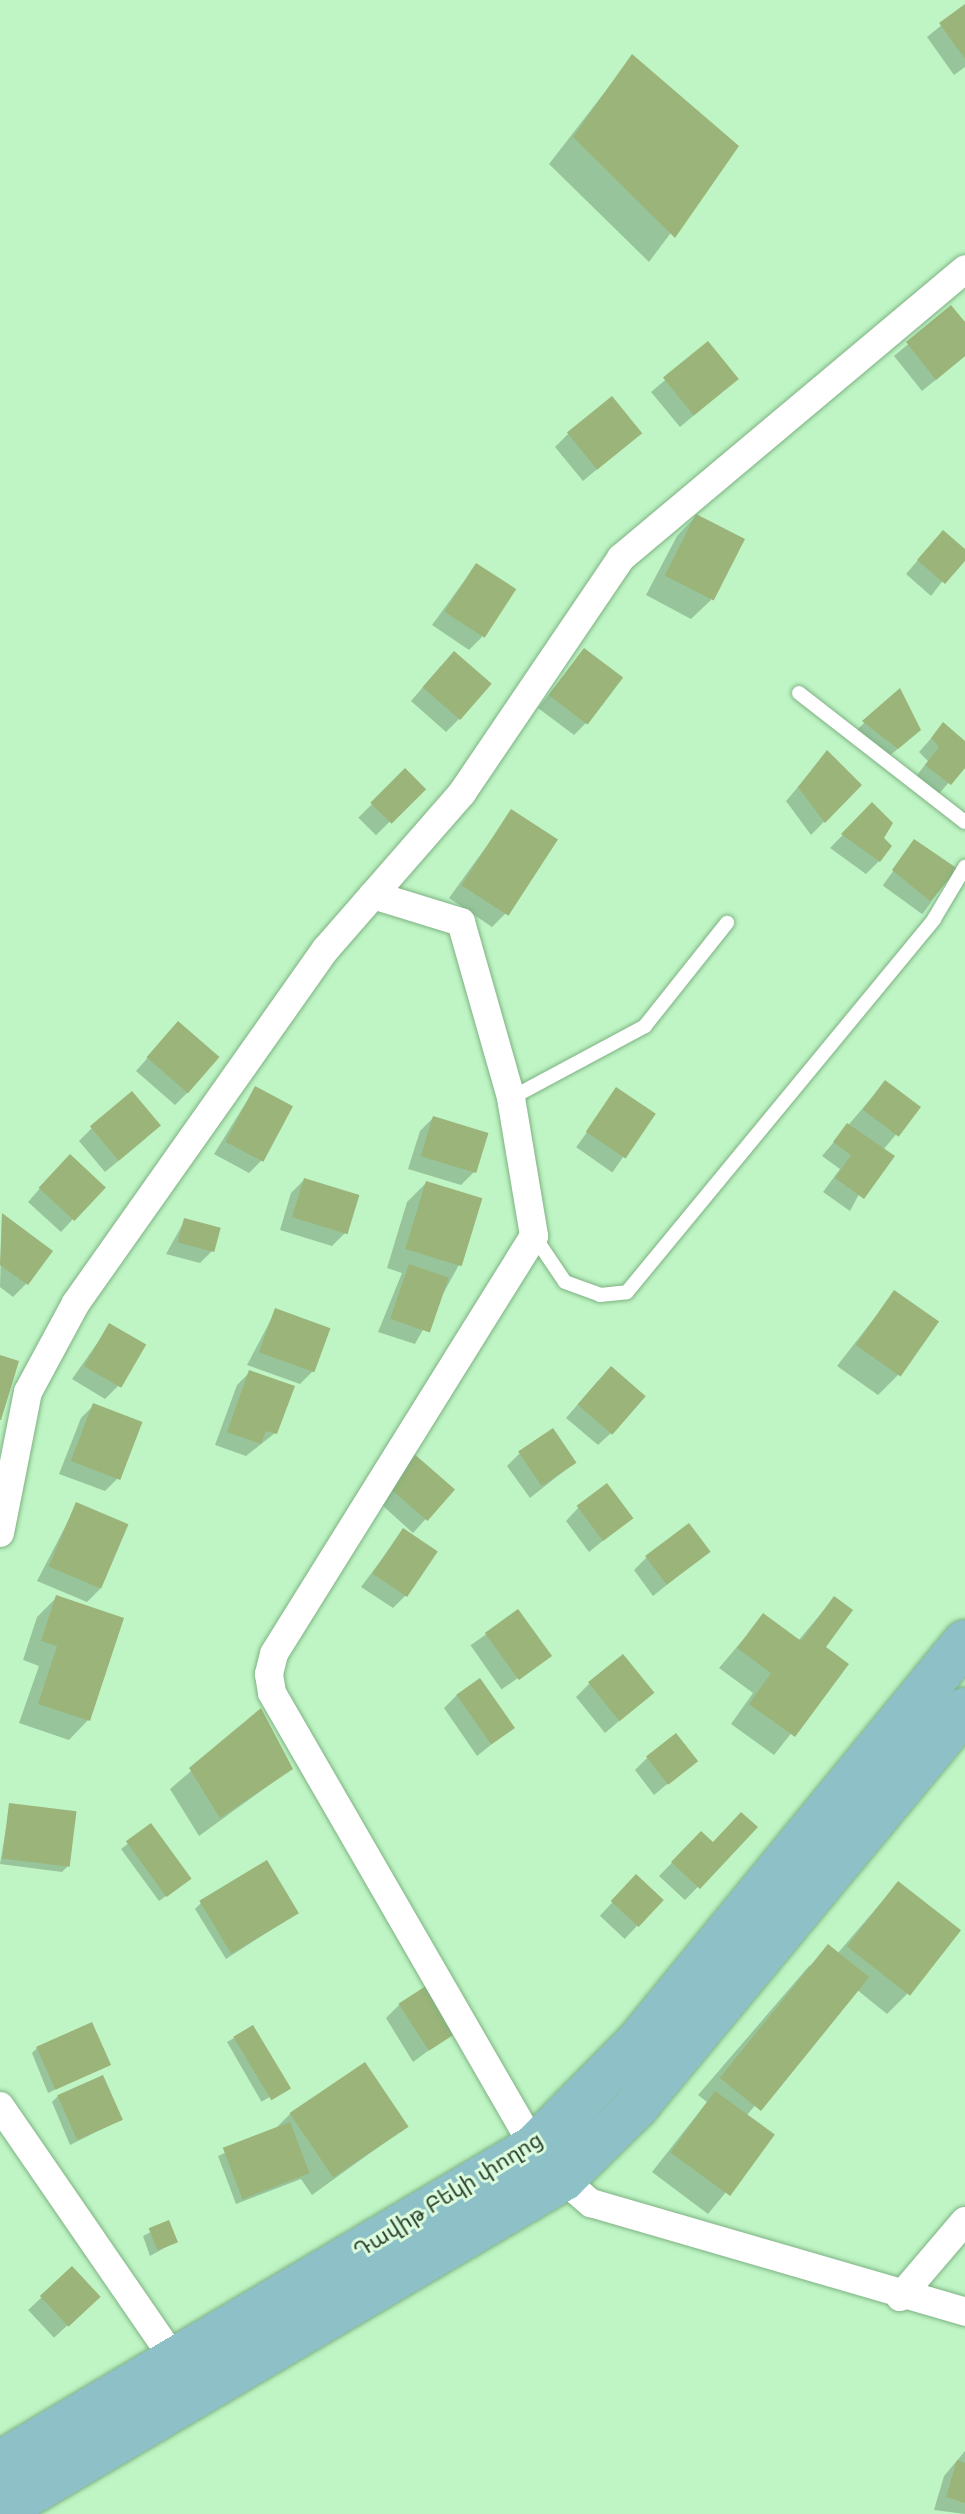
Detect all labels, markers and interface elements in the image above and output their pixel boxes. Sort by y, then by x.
street label: Դավիթ Բեկի փողոց [349,2126,547,2264]

